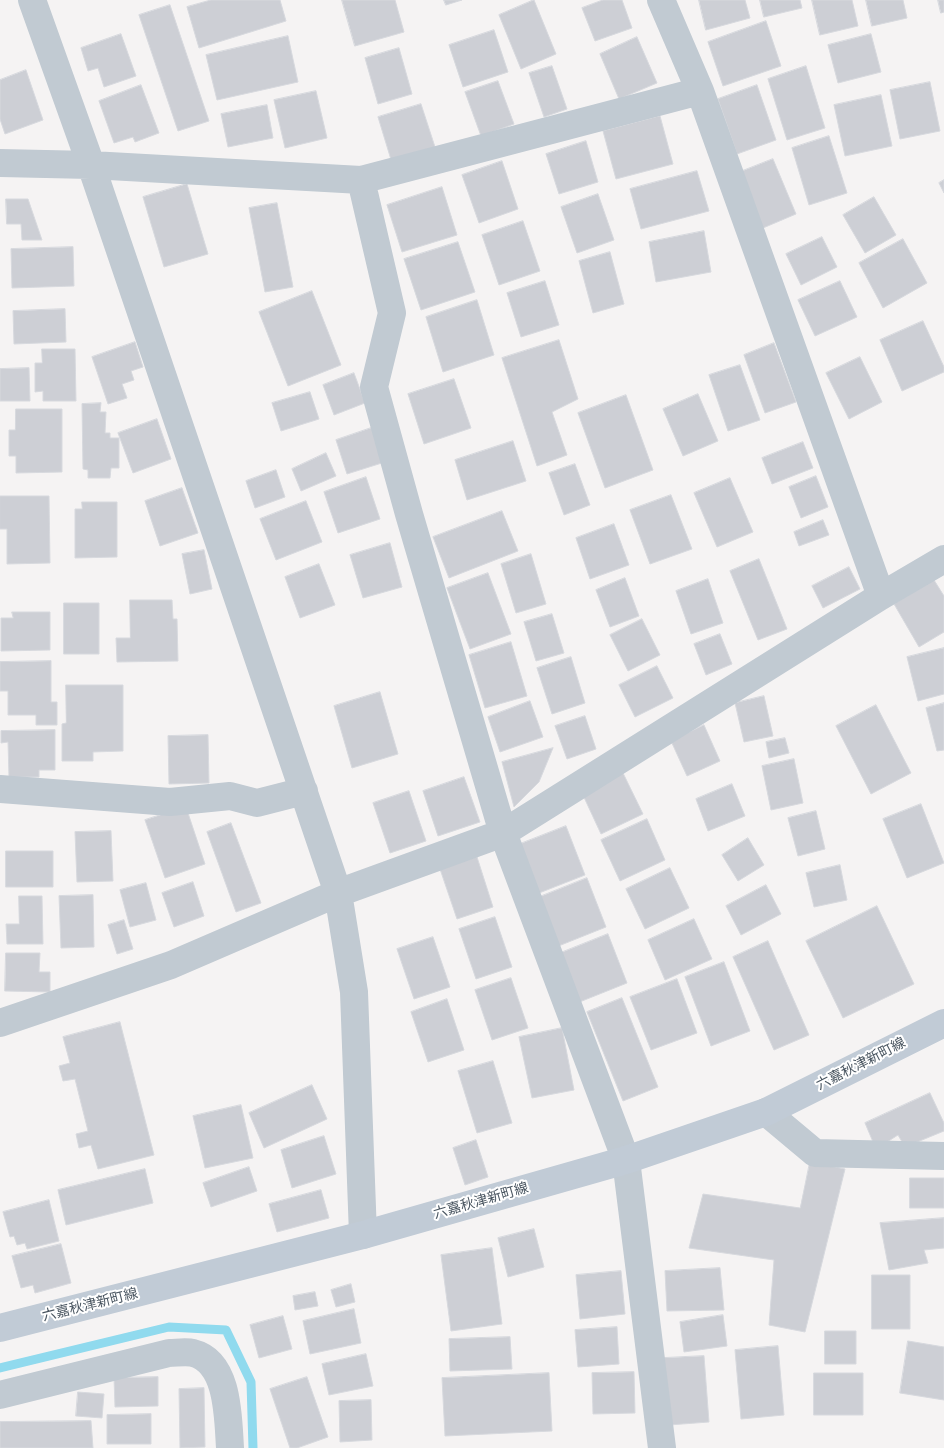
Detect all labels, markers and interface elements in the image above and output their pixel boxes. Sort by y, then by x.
street label: 六嘉秋津新町線 [814,1034,908,1094]
street label: 六嘉秋津新町線 [432,1179,530,1223]
street label: 六嘉秋津新町線 [40,1285,140,1325]

